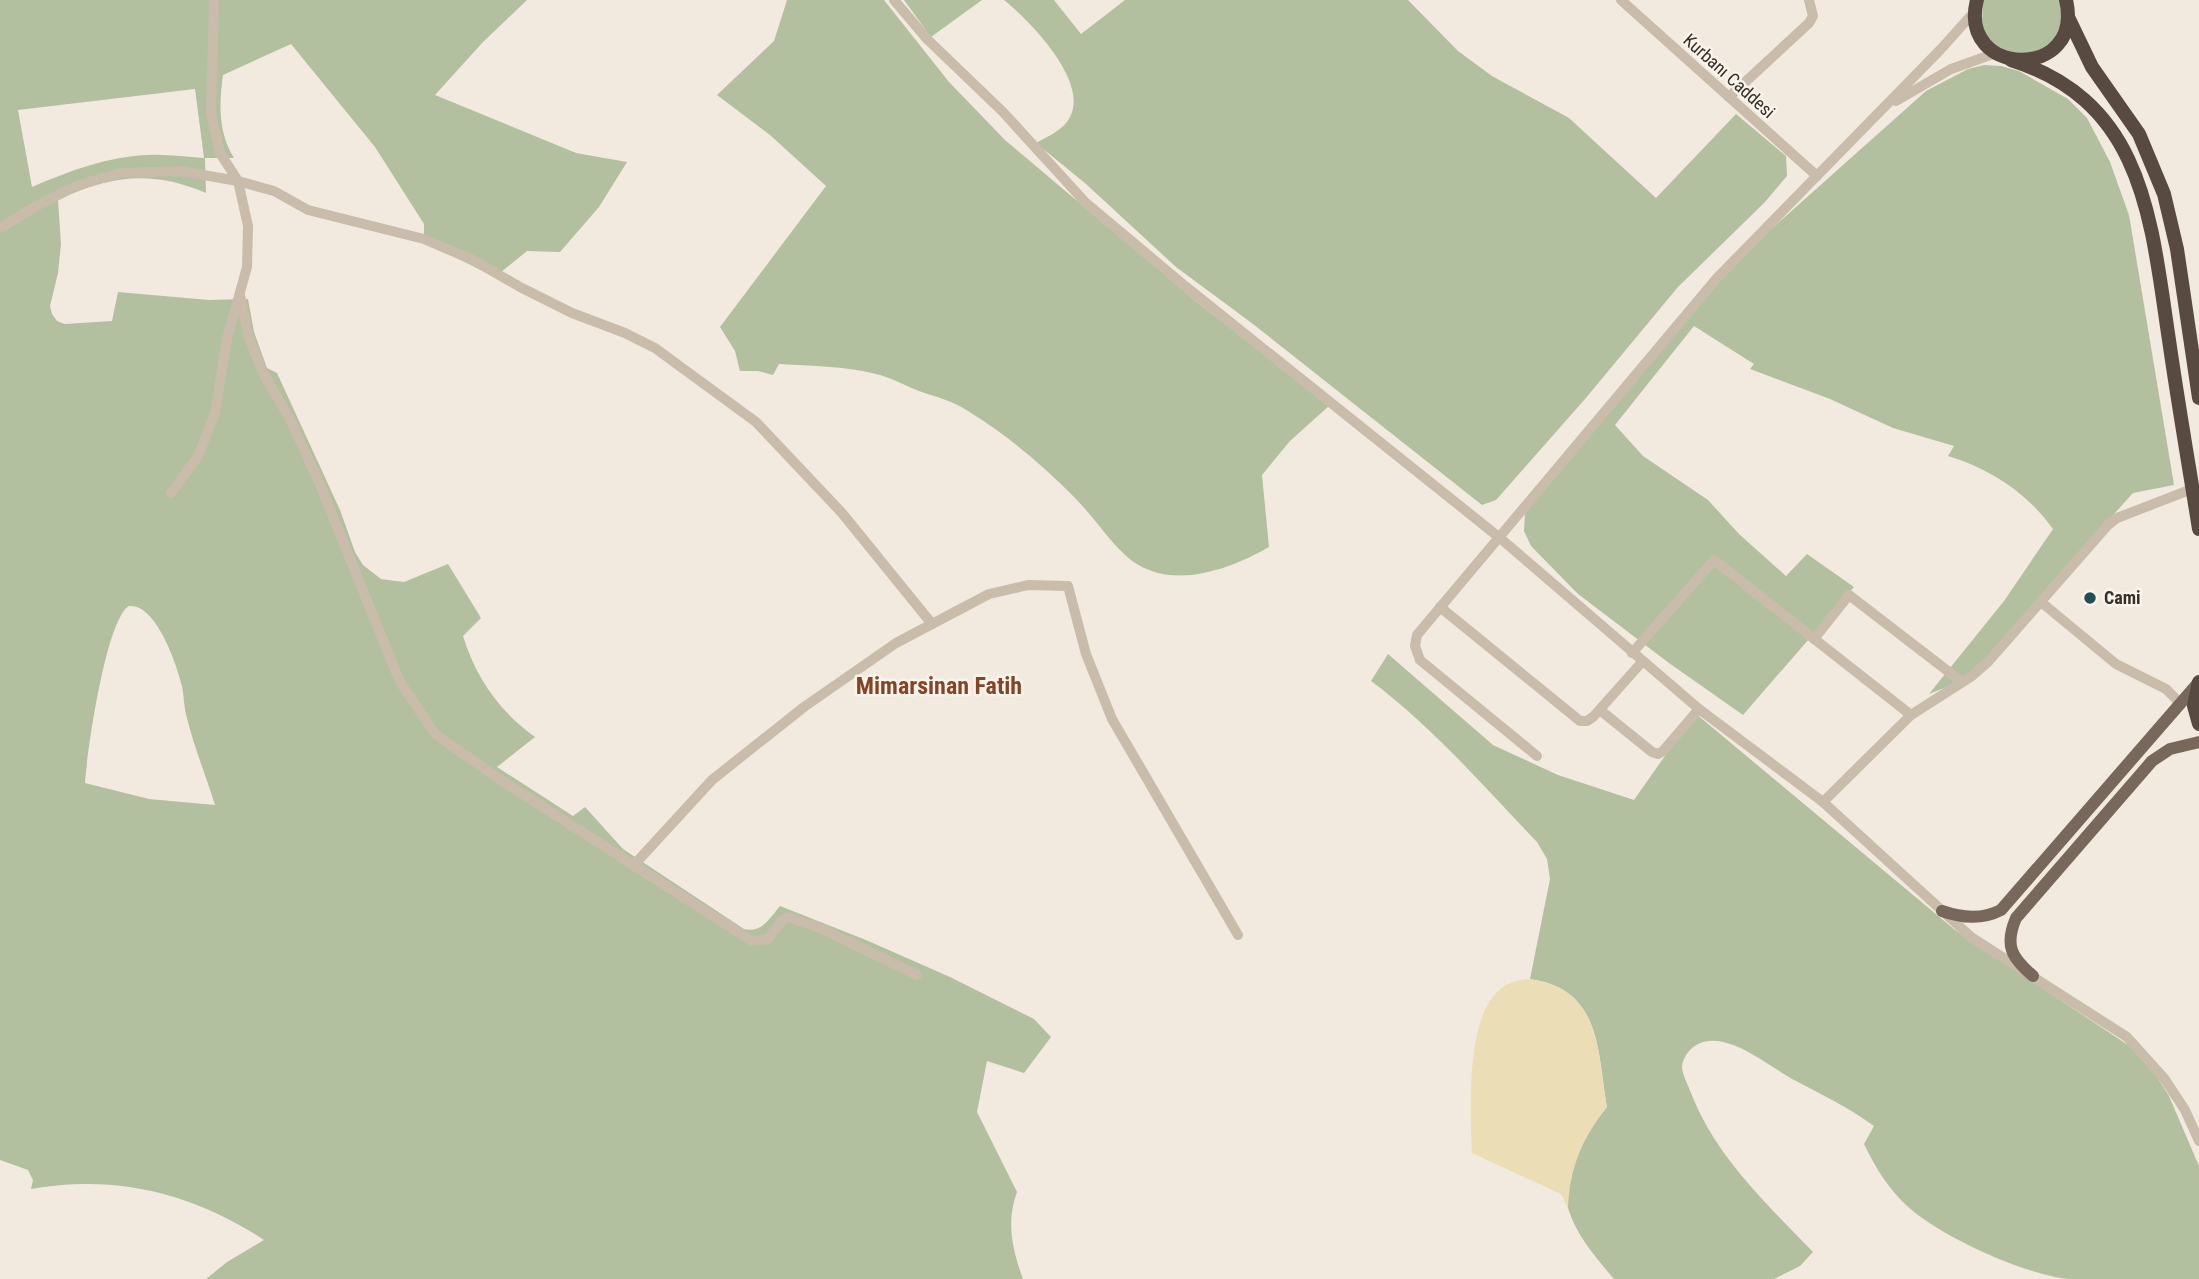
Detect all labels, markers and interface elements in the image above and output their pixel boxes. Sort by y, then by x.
street label: Kurbanı Caddesi [1679,29,1779,122]
place label: Cami [2104,587,2141,608]
marker: Cami [2082,590,2098,606]
district label: Mimarsinan Fatih [856,672,1022,700]

